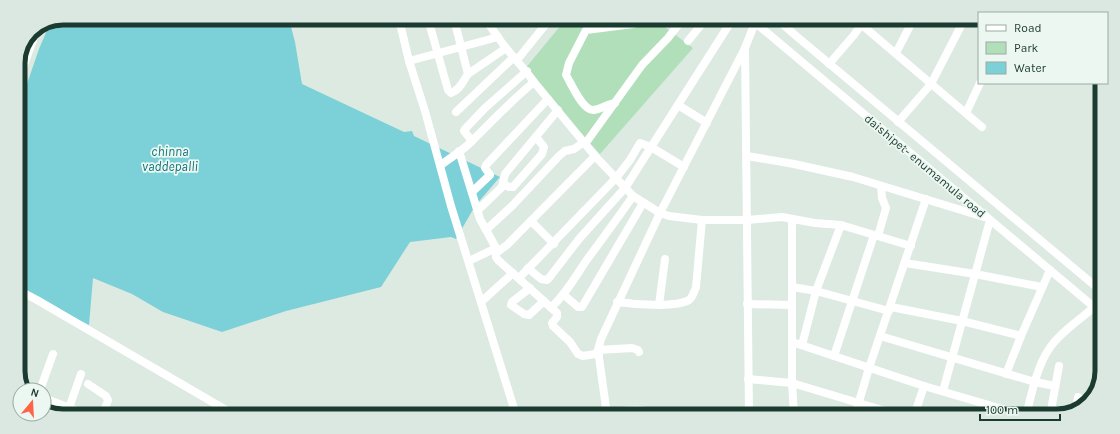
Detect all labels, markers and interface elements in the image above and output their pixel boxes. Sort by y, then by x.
legend [978,12,1108,84]
text: Road [1014,21,1042,35]
text: Park [1014,41,1039,55]
text: Water [1014,61,1047,75]
street label: daishipet- enumamula road [862,111,988,221]
water label: chinna vaddepalli [142,144,198,174]
north arrow [12,382,52,422]
text: N [29,386,41,400]
scale bar [980,396,1060,422]
text: 100 m [986,403,1018,417]

